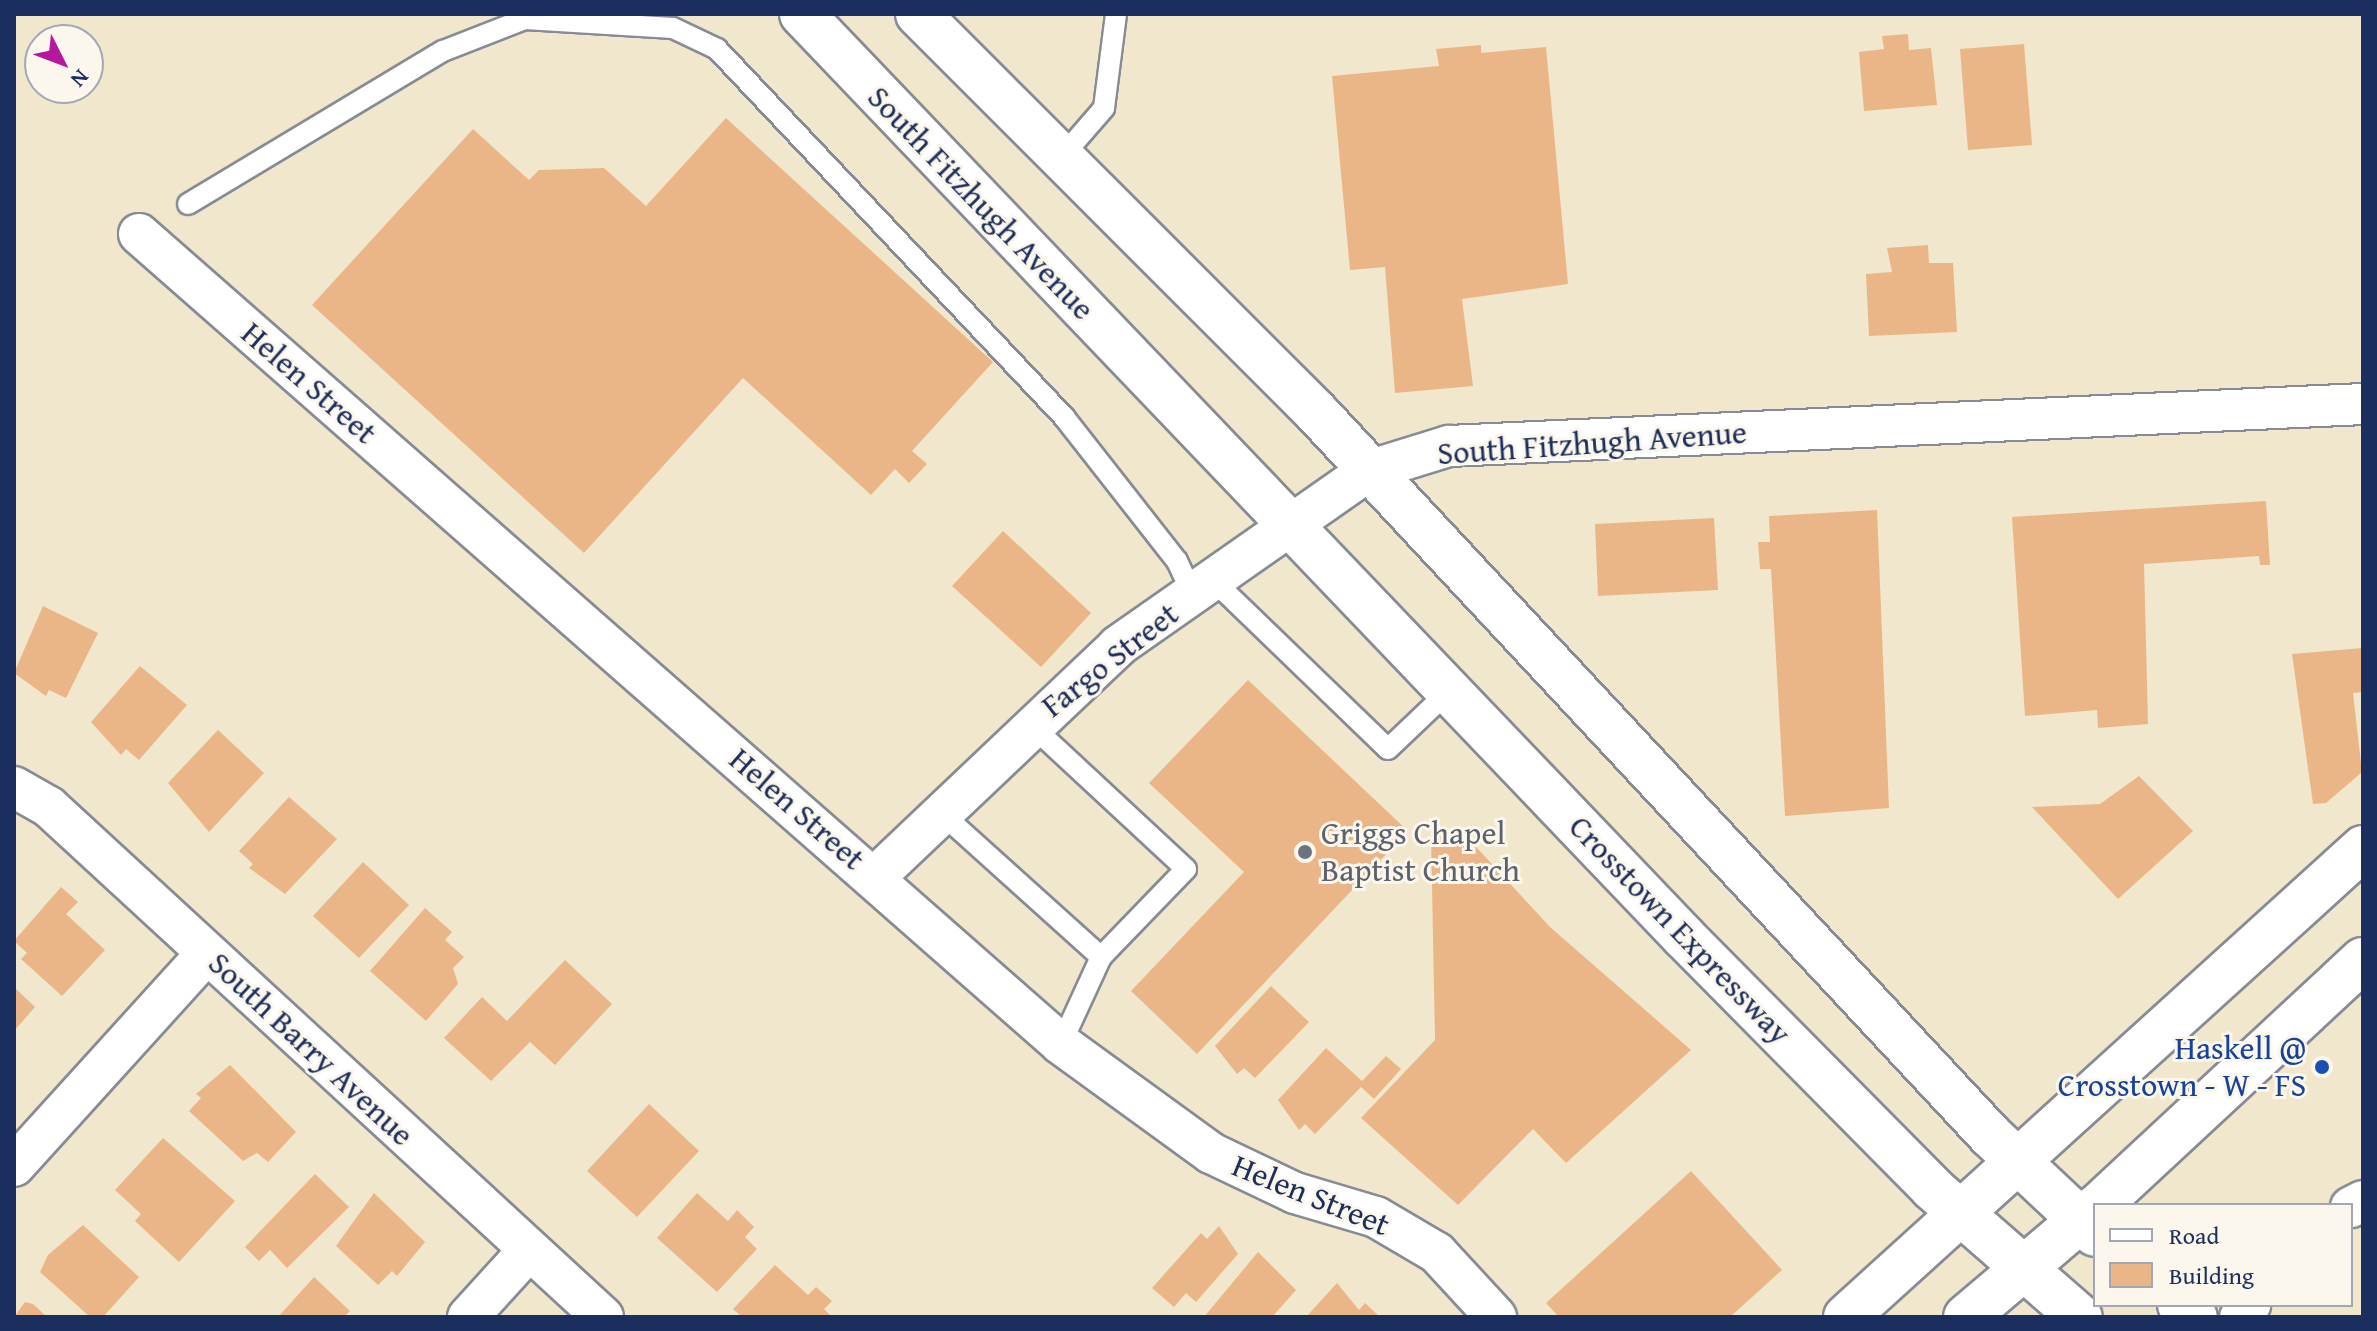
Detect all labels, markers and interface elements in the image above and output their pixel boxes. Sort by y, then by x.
north arrow [24,24,104,104]
text: N [64,63,97,95]
street label: South Fitzhugh Avenue [860,78,1102,328]
street label: Helen Street [234,314,384,452]
street label: South Fitzhugh Avenue [1436,413,1748,473]
street label: Fargo Street [1034,595,1186,725]
street label: Helen Street [722,740,872,878]
street label: Crosstown Expressway [1561,808,1799,1052]
place label: Griggs Chapel Baptist Church [1321,815,1520,890]
marker: Griggs Chapel Baptist Church [1296,843,1314,861]
street label: South Barry Avenue [200,944,422,1154]
place label: Haskell @ Crosstown - W - FS [2058,1030,2306,1105]
marker: Haskell @ Crosstown - W - FS [2313,1058,2331,1076]
street label: Helen Street [1227,1146,1395,1244]
legend [2093,1203,2353,1307]
text: Road [2169,1218,2219,1253]
text: Building [2169,1258,2254,1293]

